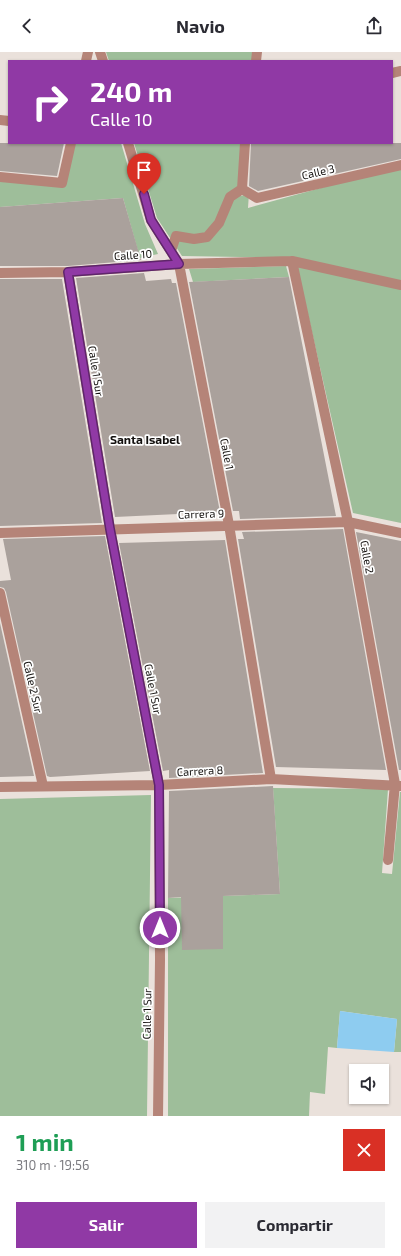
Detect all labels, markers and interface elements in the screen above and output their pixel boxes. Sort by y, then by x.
icon: back [16,15,38,37]
text: Navio [176,15,225,37]
icon: share [363,15,385,37]
text: 240 m [90,74,173,108]
icon: right [24,76,76,128]
text: Calle 10 [90,108,153,130]
pin [127,153,161,194]
icon: arrive [133,159,155,181]
street label: Calle 3 [300,161,336,182]
street label: Calle 10 [113,247,152,262]
street label: Calle 1 Sur [86,345,107,398]
district label: Santa Isabel [110,432,180,446]
street label: Calle 1 [218,437,237,471]
street label: Carrera 9 [178,506,224,521]
street label: Calle 2 [358,539,377,574]
street label: Calle 2 Sur [21,660,46,715]
street label: Calle 1 Sur [142,663,165,716]
street label: Carrera 8 [176,763,224,778]
position arrow [139,907,181,949]
street label: Calle 1 Sur [140,988,153,1040]
map controls [349,1064,389,1104]
button: sound [349,1064,389,1104]
text: 1 min [16,1127,74,1156]
button: close [343,1129,385,1171]
text: 310 m · 19:56 [16,1157,89,1173]
button: Salir [16,1202,197,1248]
button: Compartir [205,1202,385,1248]

